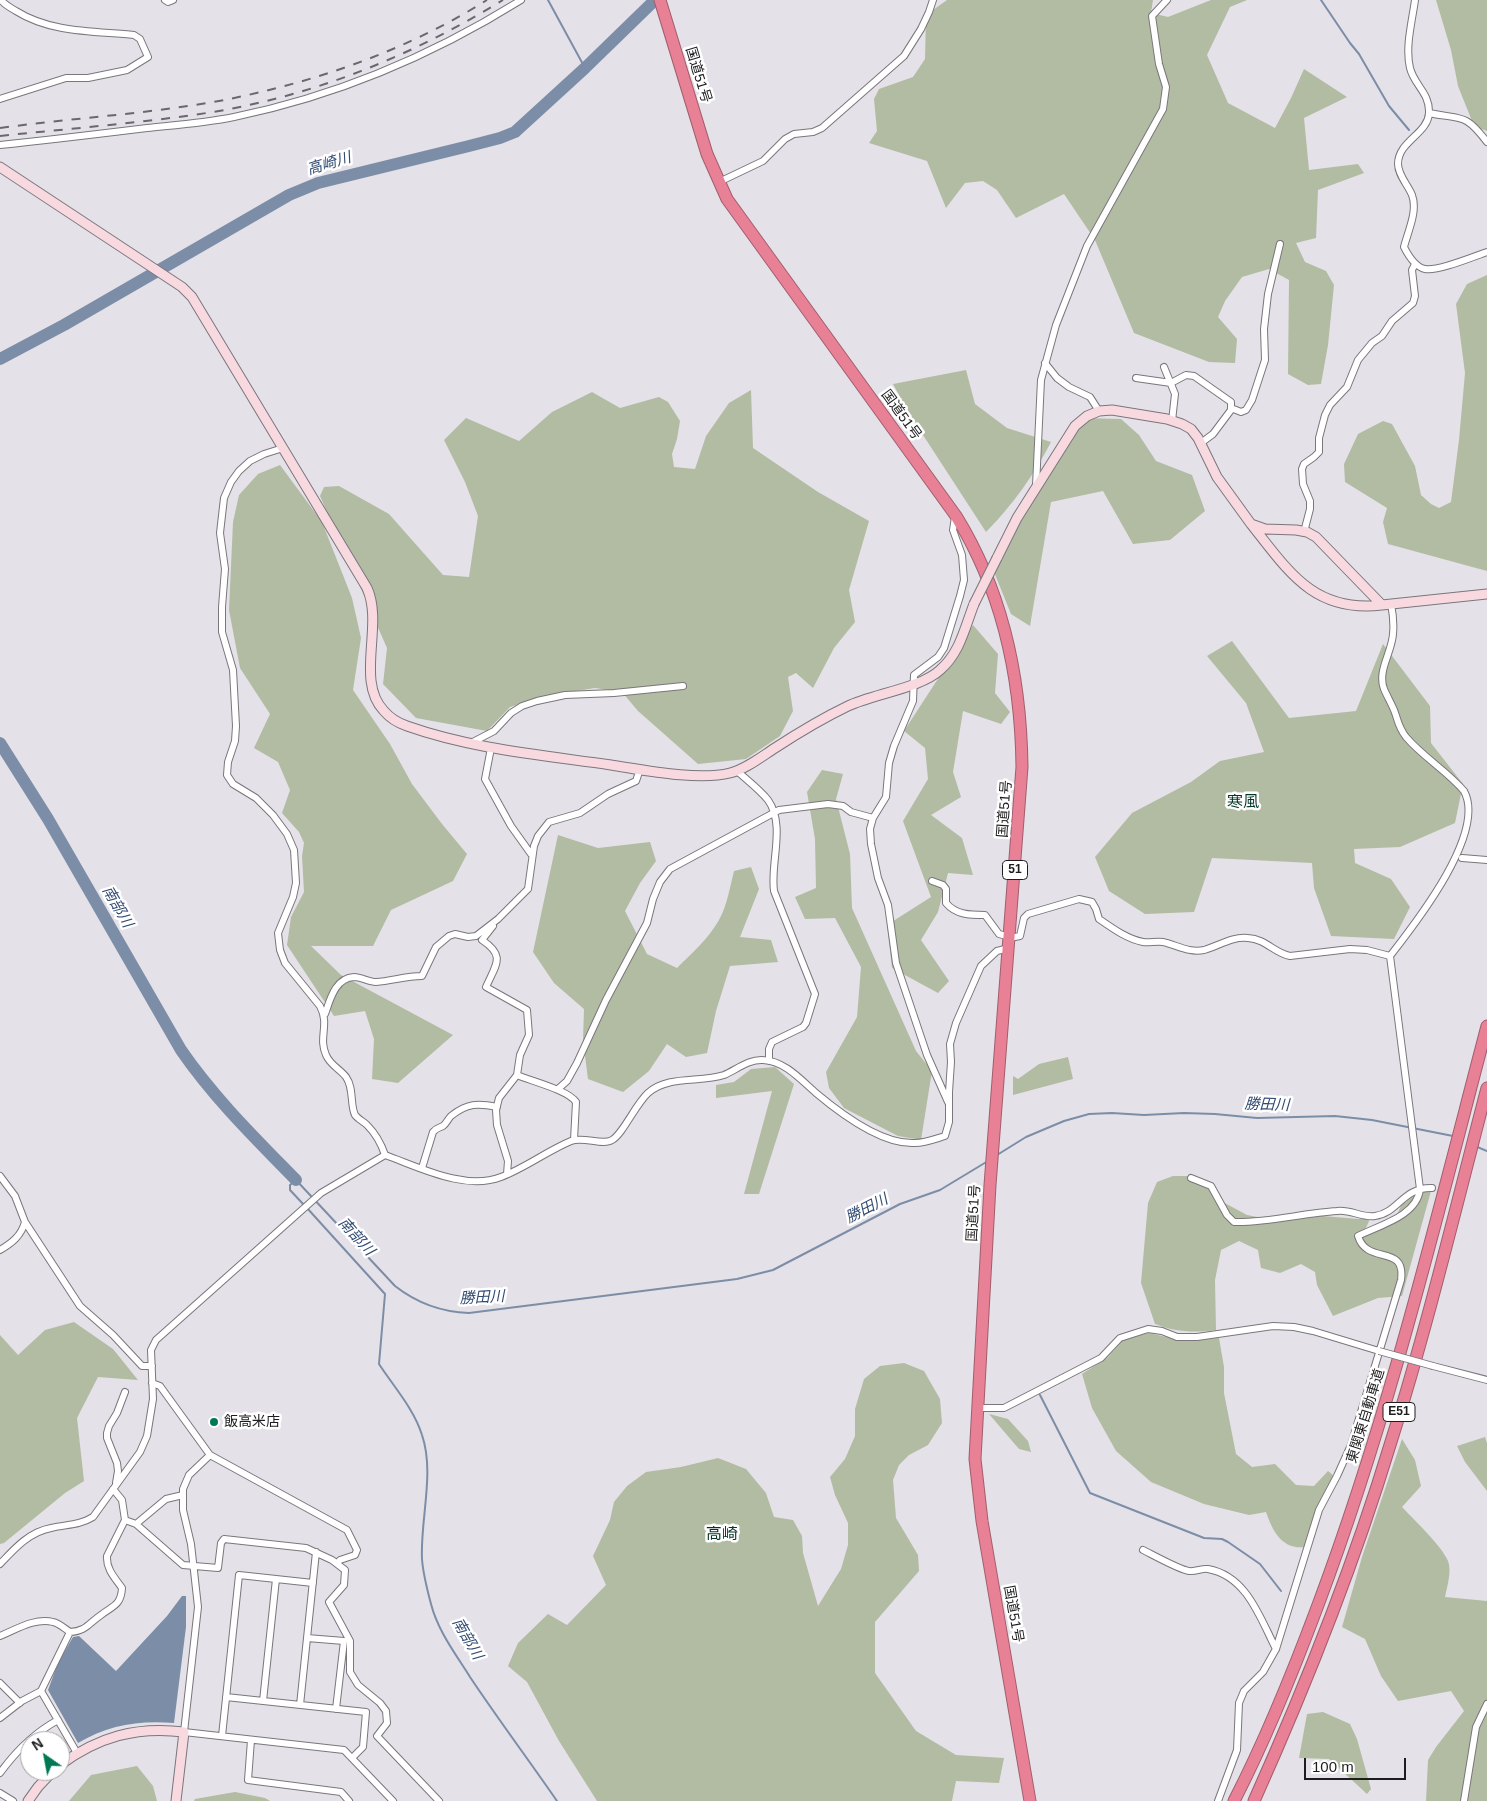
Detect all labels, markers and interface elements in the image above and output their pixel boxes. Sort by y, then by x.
street label: 国道51号 [682,45,714,105]
water label: 高崎川 [305,149,353,179]
street label: 国道51号 [877,387,925,443]
street label: 国道51号 [995,780,1015,838]
district label: 寒風 [1227,793,1259,813]
road number: 51 [1002,860,1028,880]
water label: 南部川 [98,883,136,931]
water label: 勝田川 [1244,1095,1290,1115]
street label: 国道51号 [964,1184,984,1242]
water label: 勝田川 [843,1191,891,1227]
water label: 南部川 [334,1214,378,1260]
water label: 勝田川 [459,1288,505,1308]
street label: 東関東自動車道 [1344,1367,1388,1465]
road number: E51 [1383,1402,1415,1421]
place label: 飯高米店 [224,1414,280,1430]
marker: 飯高米店 [208,1416,220,1428]
district label: 高崎 [706,1525,738,1545]
street label: 国道51号 [1000,1584,1026,1644]
water label: 南部川 [448,1615,486,1663]
north arrow [20,1731,70,1781]
text: N [29,1735,46,1754]
scale bar [1307,1748,1410,1780]
text: 100 m [1312,1758,1354,1775]

